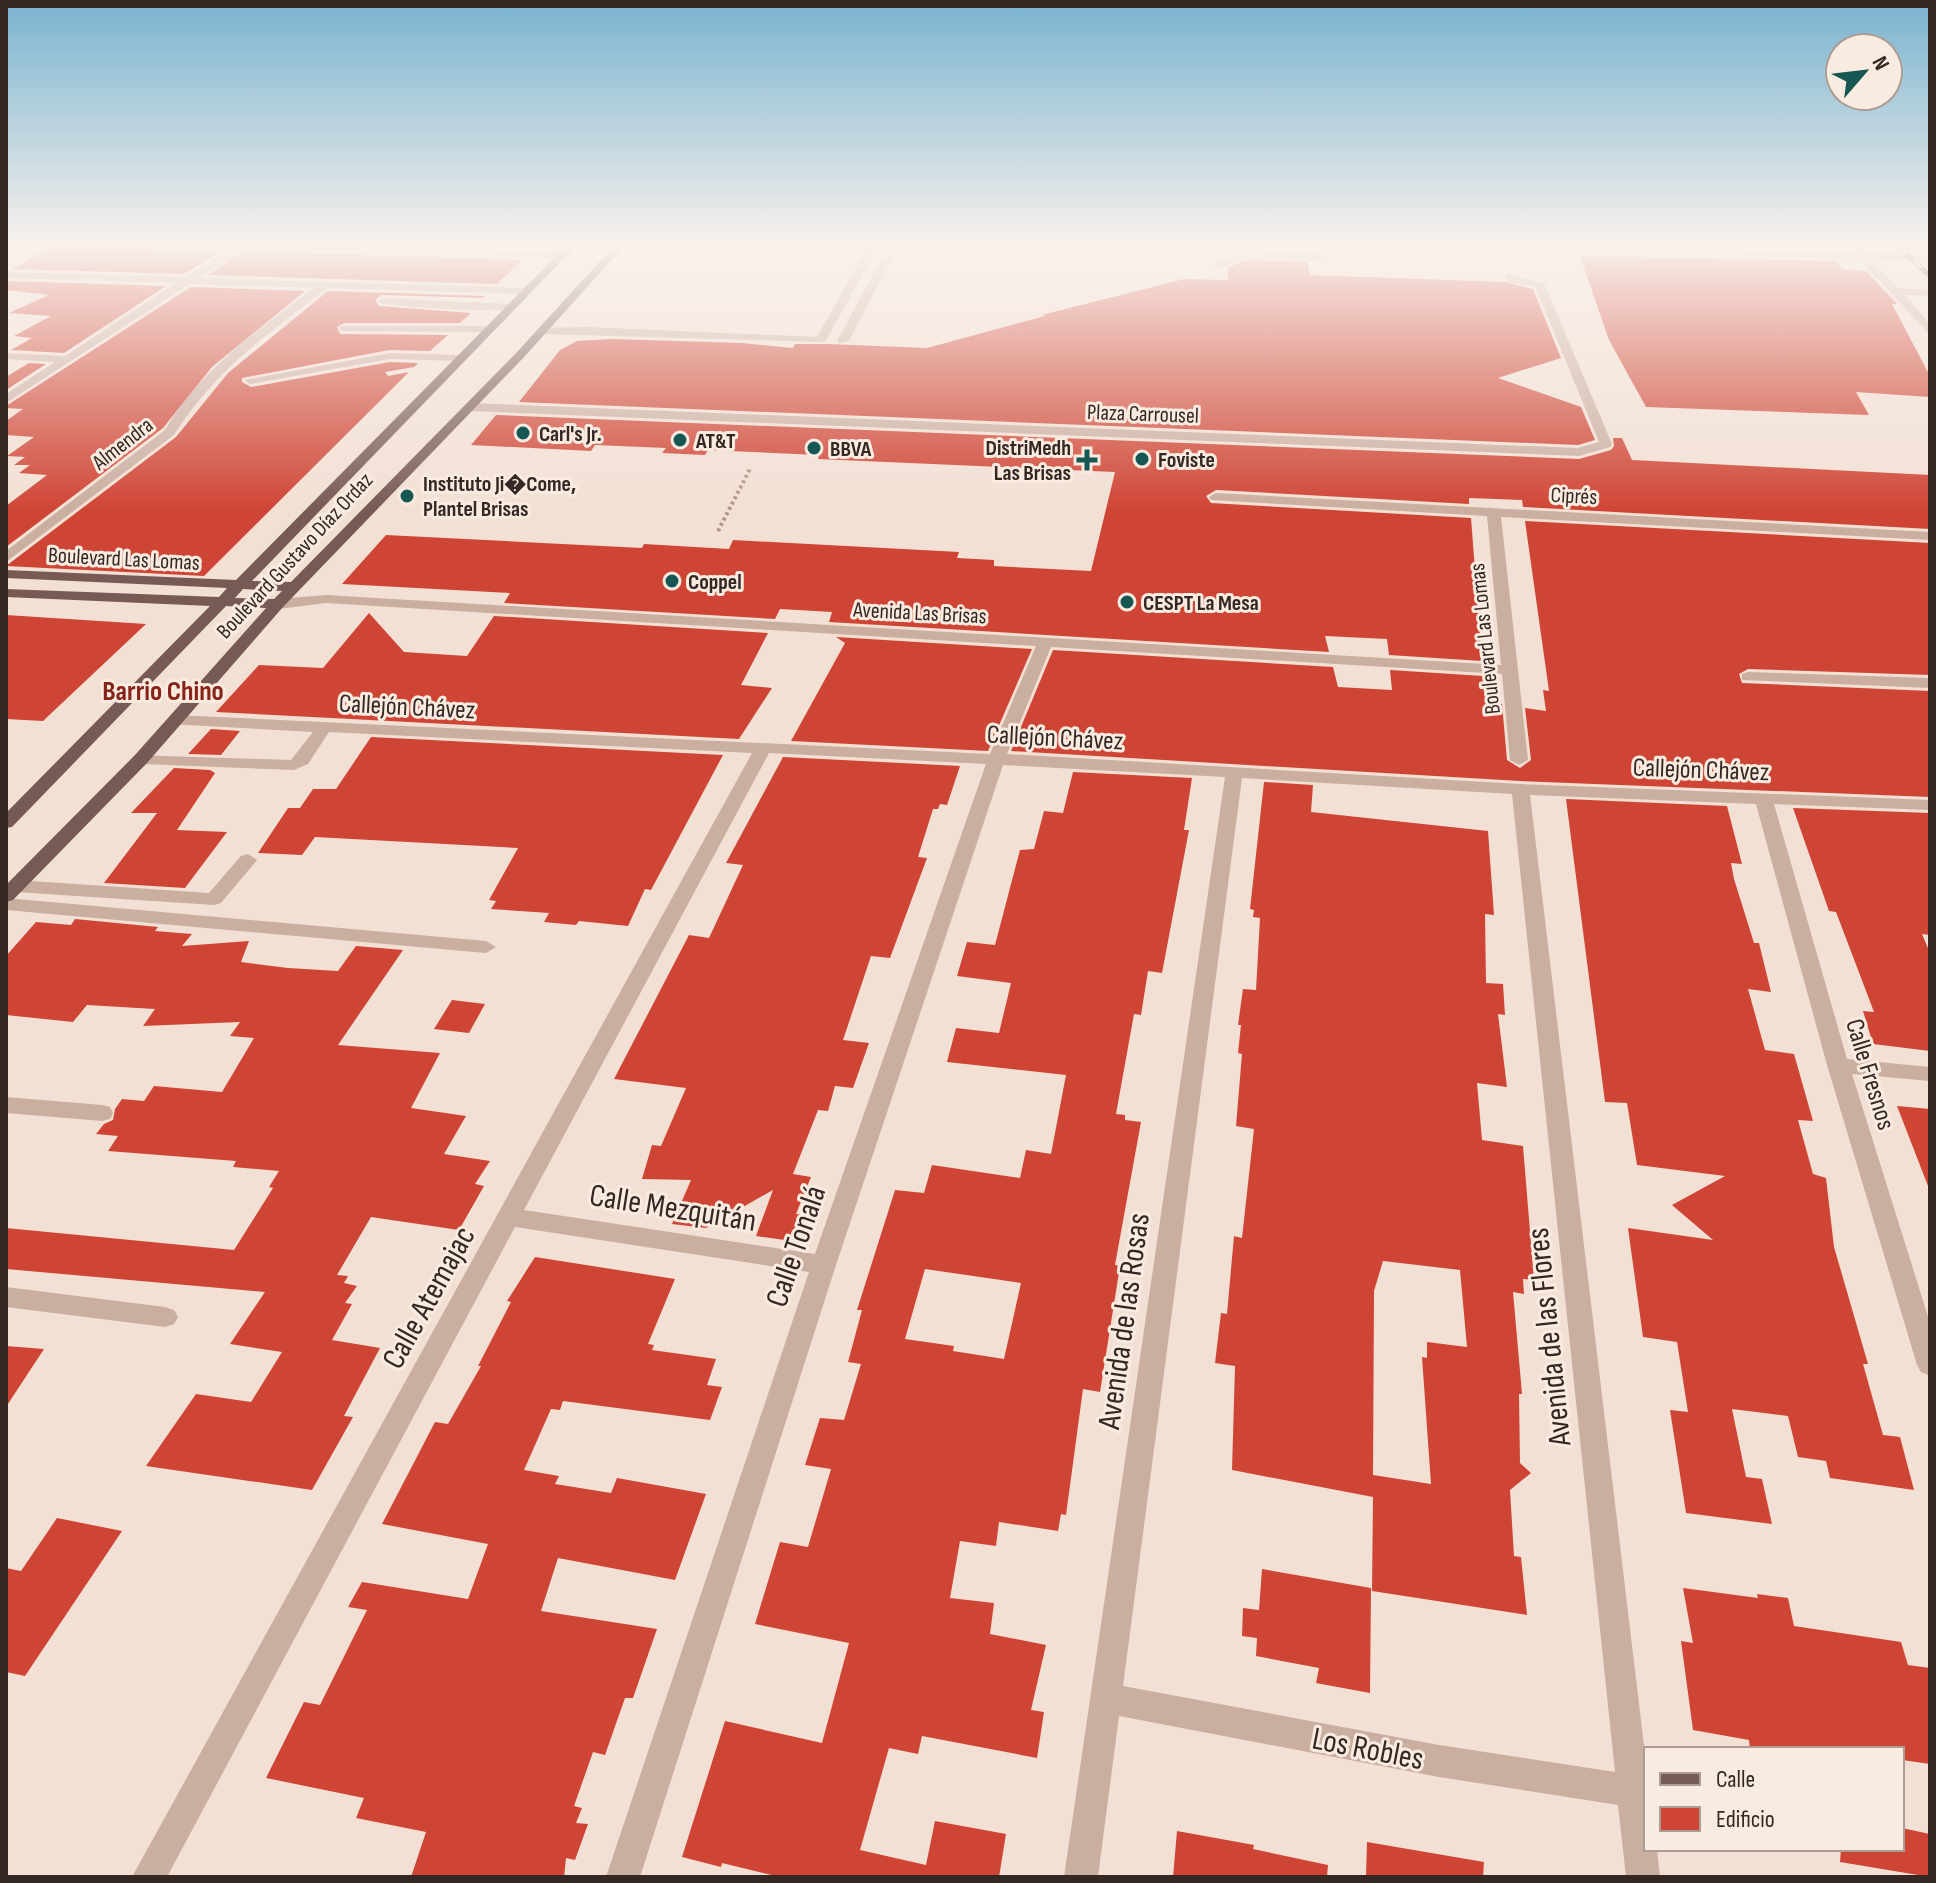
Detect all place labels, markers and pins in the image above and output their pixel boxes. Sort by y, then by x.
place label: Carl's Jr. [539,421,602,448]
marker: Carl's Jr. [514,424,532,442]
place label: AT&T [695,428,736,455]
marker: AT&T [671,431,689,449]
place label: DistriMedh Las Brisas [985,435,1071,487]
place label: BBVA [830,436,872,463]
marker: BBVA [805,439,823,457]
place label: Foviste [1158,447,1215,474]
marker: Foviste [1133,450,1151,468]
marker: DistriMedh Las Brisas [1078,451,1096,469]
place label: Instituto Ji�Come, Plantel Brisas [423,471,576,523]
marker: Instituto Ji�Come, Plantel Brisas [398,487,416,505]
place label: Coppel [688,569,742,596]
marker: Coppel [663,572,681,590]
place label: CESPT La Mesa [1143,590,1259,617]
marker: CESPT La Mesa [1118,593,1136,611]

